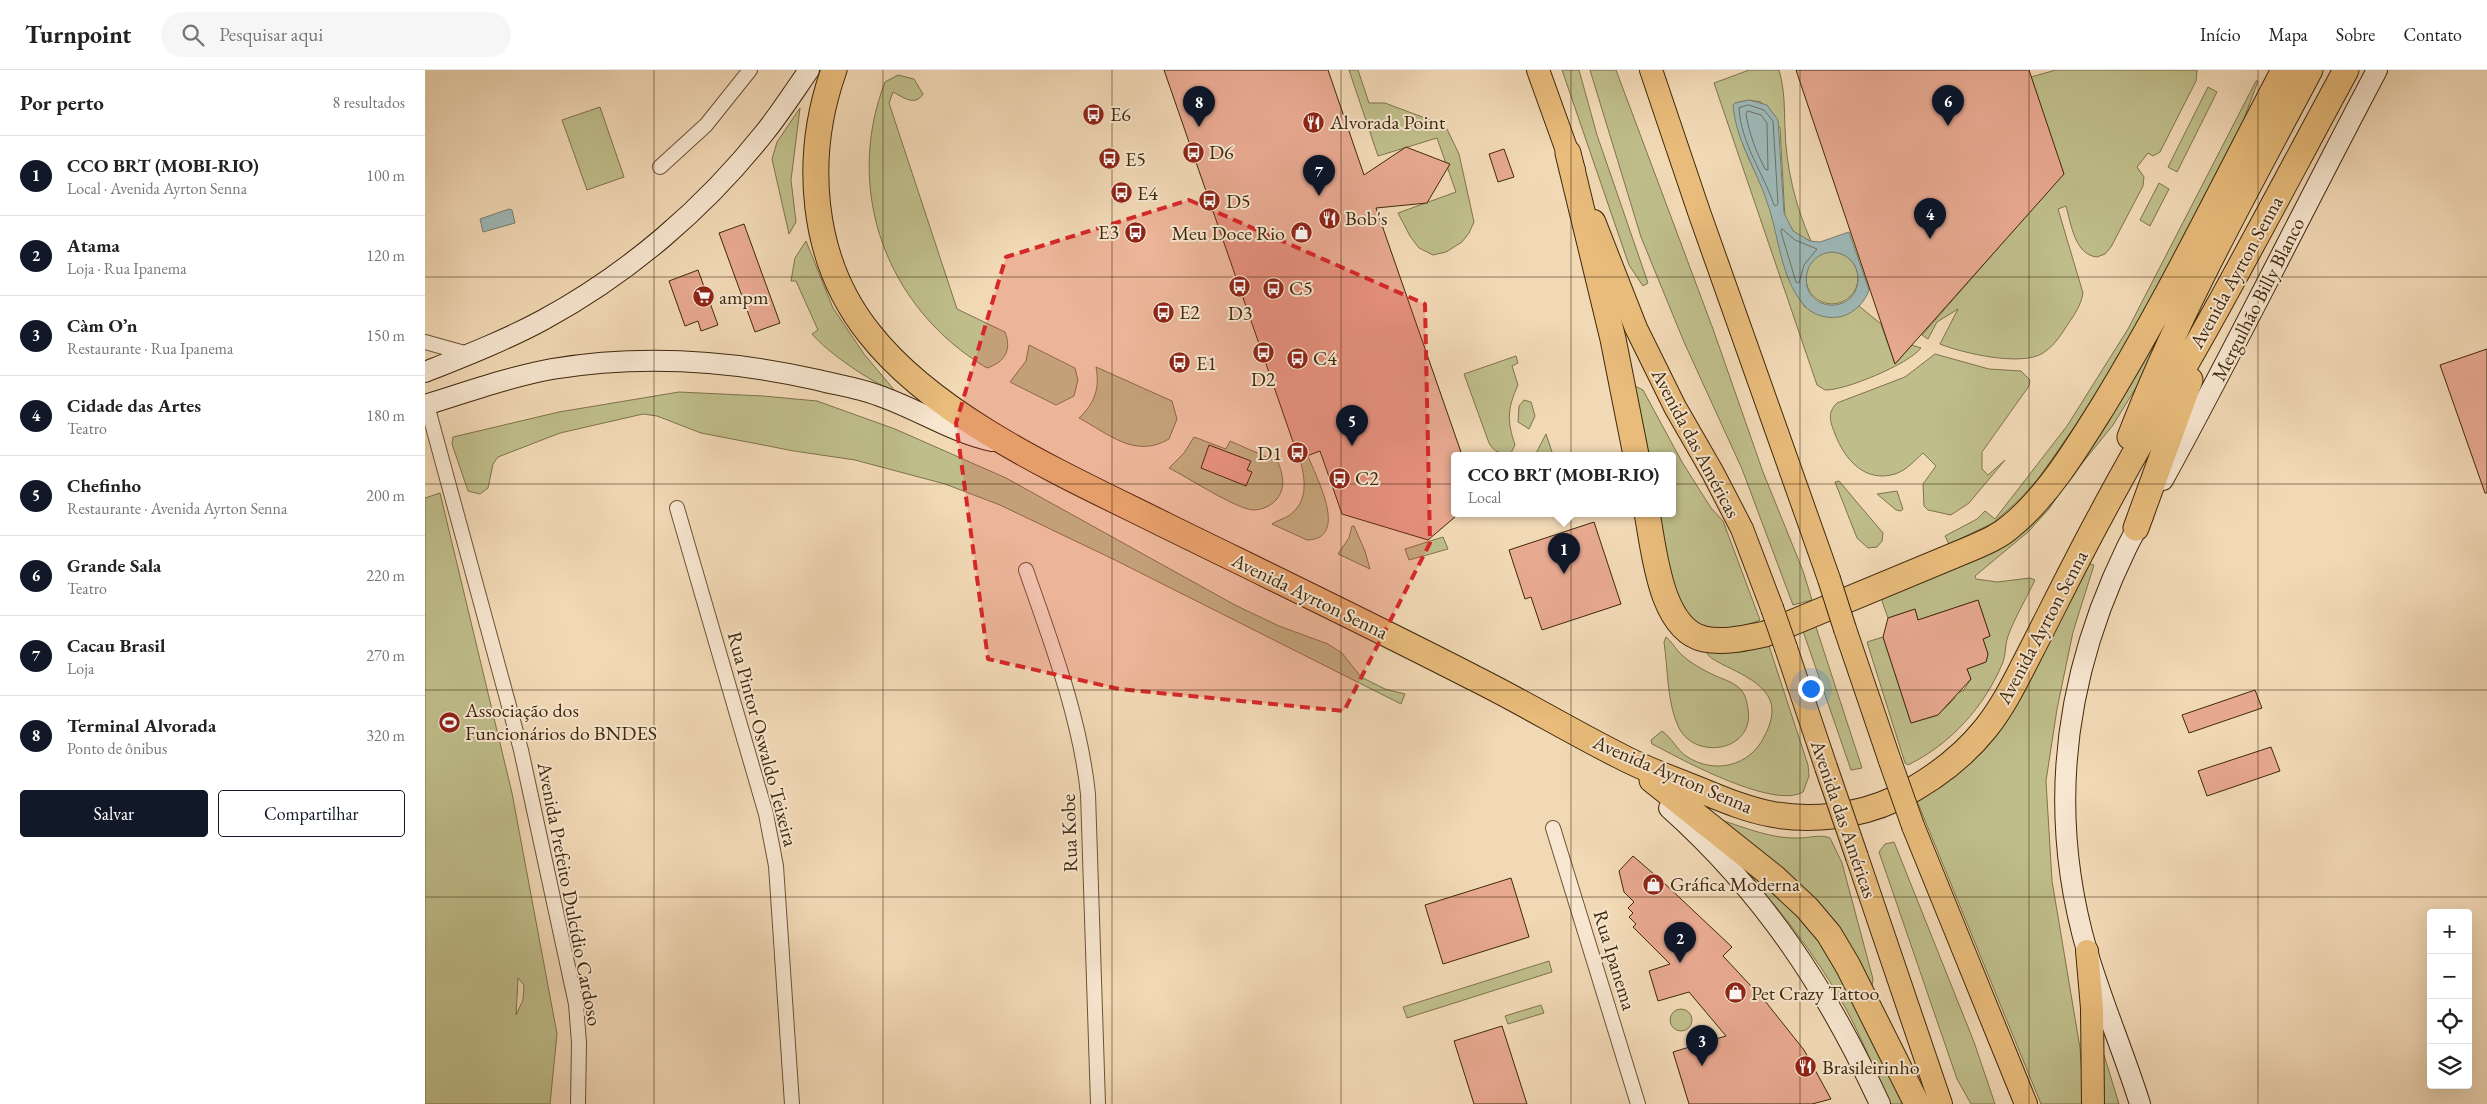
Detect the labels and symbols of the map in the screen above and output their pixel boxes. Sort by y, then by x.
pin: 6 [1932,85,1964,126]
pin: 8 [1183,86,1215,127]
place label: E6 [1110,101,1131,127]
bus stop icon: E6 [1082,102,1106,126]
place label: Alvorada Point [1329,109,1446,135]
restaurant icon: Alvorada Point [1302,110,1326,134]
place label: D6 [1209,139,1234,165]
bus stop icon: D6 [1181,140,1205,164]
place label: E5 [1125,146,1146,172]
bus stop icon: E5 [1097,147,1121,171]
pin: 7 [1303,155,1335,196]
place label: E4 [1137,180,1158,206]
bus stop icon: E4 [1109,181,1133,205]
place label: D5 [1226,188,1251,214]
bus stop icon: D5 [1198,189,1222,213]
street label: Avenida Ayrton Senna [2183,191,2289,354]
pin: 4 [1914,198,1946,239]
place label: Bob's [1345,205,1387,231]
restaurant icon: Bob's [1317,206,1341,230]
street label: Mergulhão Billy Blanco [2206,213,2310,385]
place label: E3 [1098,219,1119,245]
bus stop icon: E3 [1123,220,1147,244]
place label: Meu Doce Rio [1171,220,1285,246]
shop icon: Meu Doce Rio [1289,221,1313,245]
bus stop icon: D3 [1228,275,1252,299]
place label: C5 [1289,275,1313,301]
bus stop icon: C5 [1261,276,1285,300]
place label: ampm [719,284,769,310]
supermarket icon: ampm [691,285,715,309]
place label: E2 [1179,299,1200,325]
bus stop icon: E2 [1151,300,1175,324]
place label: D3 [1228,300,1252,326]
bus stop icon: D2 [1251,341,1275,365]
place label: C4 [1313,345,1337,371]
bus stop icon: C4 [1285,346,1309,370]
place label: E1 [1196,350,1217,376]
bus stop icon: E1 [1168,351,1192,375]
street label: Avenida das Américas [1645,363,1746,522]
place label: D2 [1251,366,1276,392]
pin: 5 [1336,405,1368,446]
place label: D1 [1257,440,1282,466]
bus stop icon: D1 [1286,441,1310,465]
place label: C2 [1355,465,1379,491]
bus stop icon: C2 [1327,466,1351,490]
pin: 1 [1548,533,1580,574]
street label: Avenida Ayrton Senna [1990,545,2094,709]
street label: Avenida Ayrton Senna [1227,546,1393,645]
street label: Rua Pintor Oswaldo Teixeira [722,629,804,849]
your location [1798,676,1824,702]
place label: Associação dos Funcionários do BNDES [464,697,657,746]
sports icon: Associação dos Funcionários do BNDES [437,710,461,734]
street label: Avenida Ayrton Senna [1588,728,1757,819]
street label: Avenida das Américas [1804,735,1883,902]
street label: Avenida Prefeito Dulcídio Cardoso [531,759,608,1028]
street label: Rua Kobe [1055,793,1083,873]
place label: Gráfica Moderna [1670,871,1800,897]
shop icon: Gráfica Moderna [1642,872,1666,896]
street label: Rua Ipanema [1587,907,1643,1013]
pin: 2 [1664,922,1696,963]
place label: Pet Crazy Tattoo [1751,980,1880,1006]
shop icon: Pet Crazy Tattoo [1723,981,1747,1005]
pin: 3 [1686,1025,1718,1066]
place label: Brasileirinho [1822,1054,1920,1080]
restaurant icon: Brasileirinho [1794,1055,1818,1079]

